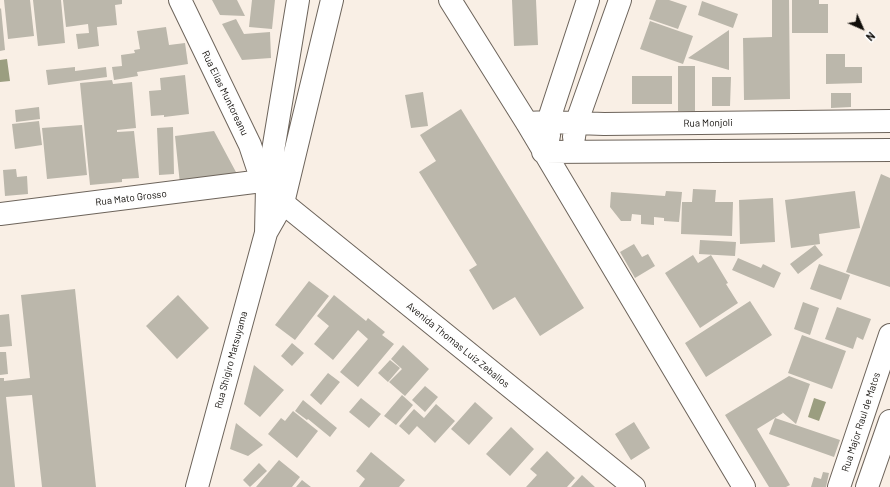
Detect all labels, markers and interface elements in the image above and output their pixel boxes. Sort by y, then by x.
north arrow [842,8,882,48]
text: N [864,30,878,44]
street label: Rua Elias Muntoreanu [199,49,251,137]
street label: Rua Monjoli [683,117,733,129]
street label: Rua Mato Grosso [95,188,167,208]
street label: Avenida Thomas Luiz Zeballos [404,300,512,390]
street label: Rua Shigiro Matsuyama [212,310,250,410]
street label: Rua Major Raul de Matos [839,371,883,473]

